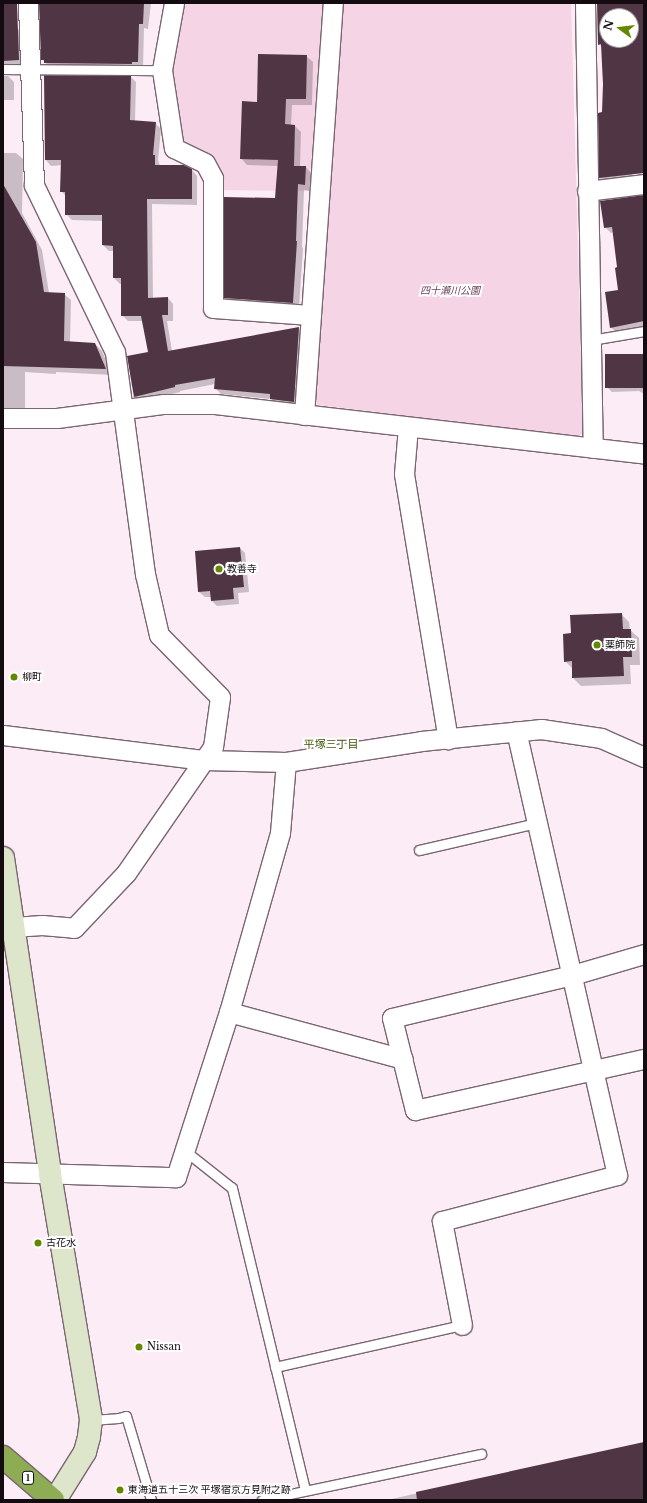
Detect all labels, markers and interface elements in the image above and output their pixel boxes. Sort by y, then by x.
north arrow [599,8,639,48]
text: N [600,18,616,32]
park label: 四十瀬川公園 [420,285,480,297]
place label: 教善寺 [227,563,257,575]
marker: 教善寺 [214,564,224,574]
place label: 薬師院 [605,639,635,651]
marker: 薬師院 [592,640,602,650]
place label: 柳町 [22,671,42,683]
marker: 柳町 [9,672,19,682]
district label: 平塚三丁目 [304,737,358,751]
place label: 古花水 [46,1237,76,1249]
marker: 古花水 [33,1238,43,1248]
place label: Nissan [147,1341,181,1353]
marker: Nissan [134,1342,144,1352]
road number: 1 [22,1471,34,1485]
place label: 東海道五十三次 平塚宿京方見附之跡 [128,1484,291,1496]
marker: 東海道五十三次 平塚宿京方見附之跡 [115,1485,125,1495]

